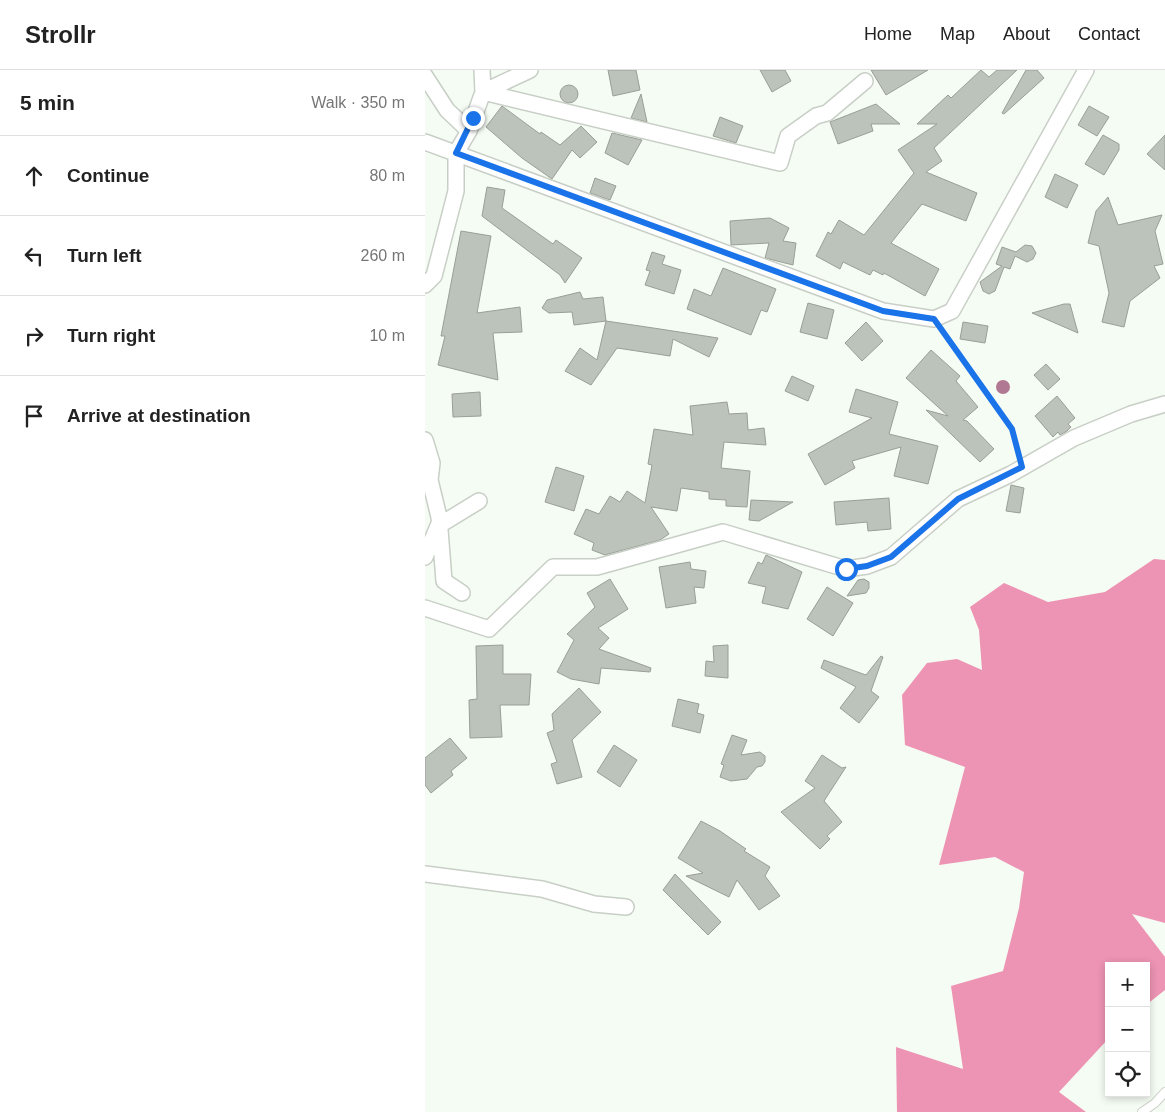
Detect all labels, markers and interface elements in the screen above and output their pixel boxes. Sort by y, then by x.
text: Strollr [25,21,96,48]
text: Home [864,24,912,44]
text: Map [940,24,975,44]
text: About [1003,24,1050,44]
text: Contact [1078,24,1140,44]
text: 5 min [20,91,75,114]
text: Walk · 350 m [311,94,405,111]
route end [462,107,485,130]
icon: ahead [20,162,48,190]
text: Continue [67,165,149,186]
text: 80 m [369,167,405,184]
icon: left [20,242,48,270]
text: Turn left [67,245,142,266]
text: 260 m [361,247,405,264]
icon: right [20,322,48,350]
text: Turn right [67,325,155,346]
text: 10 m [369,327,405,344]
icon: arrive [20,402,48,430]
text: Arrive at destination [67,405,251,426]
route start [835,558,858,581]
map controls [1105,962,1150,1097]
button: + [1105,962,1150,1007]
button: − [1105,1007,1150,1052]
button: locate [1105,1052,1150,1097]

